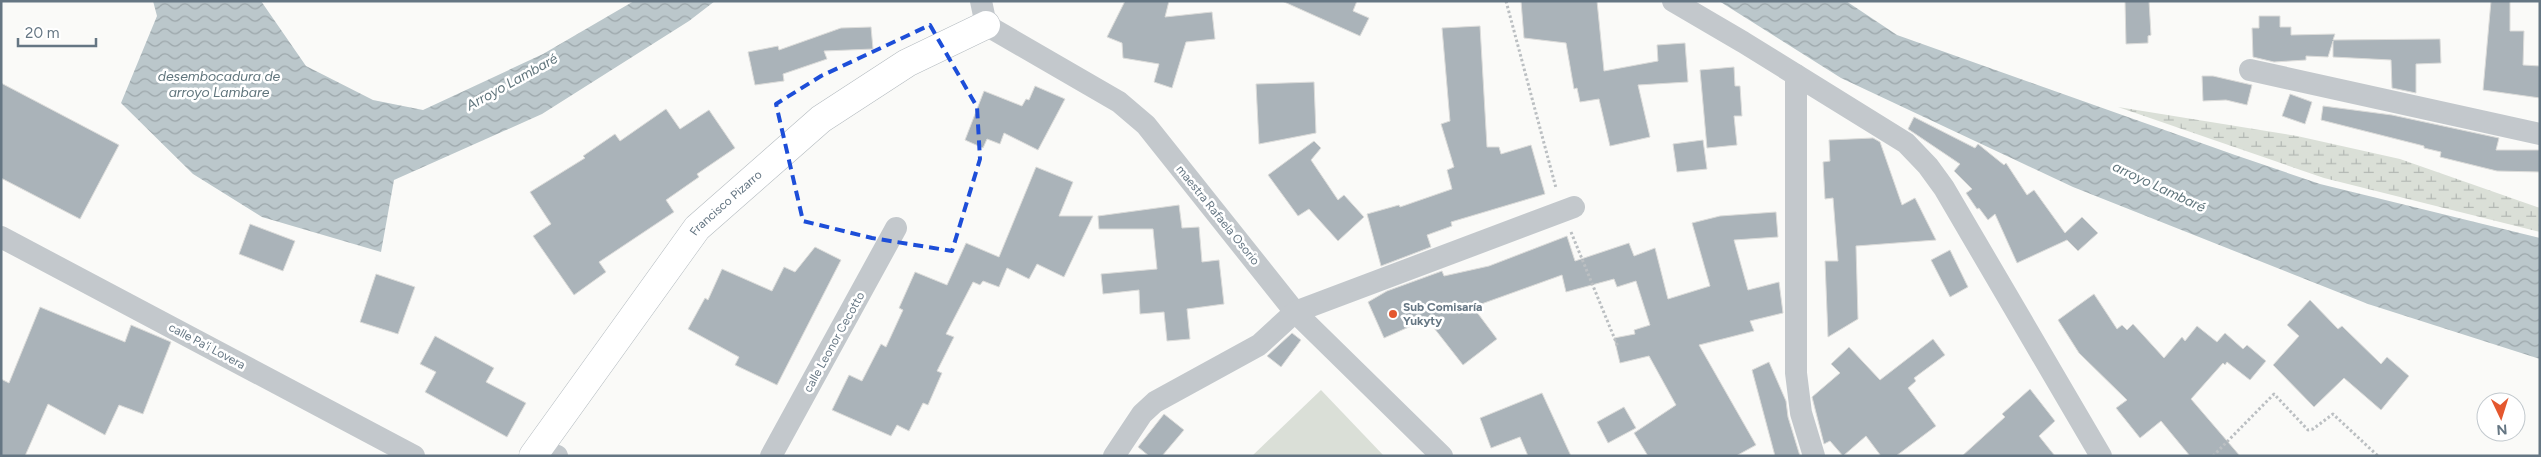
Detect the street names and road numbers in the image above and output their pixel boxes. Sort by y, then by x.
street label: maestra Rafaela Osorio [1173,162,1263,268]
street label: Francisco Pizarro [687,167,765,238]
street label: calle Leonor Cecotto [801,289,867,395]
street label: calle Pa'i Lovera [166,320,248,372]

